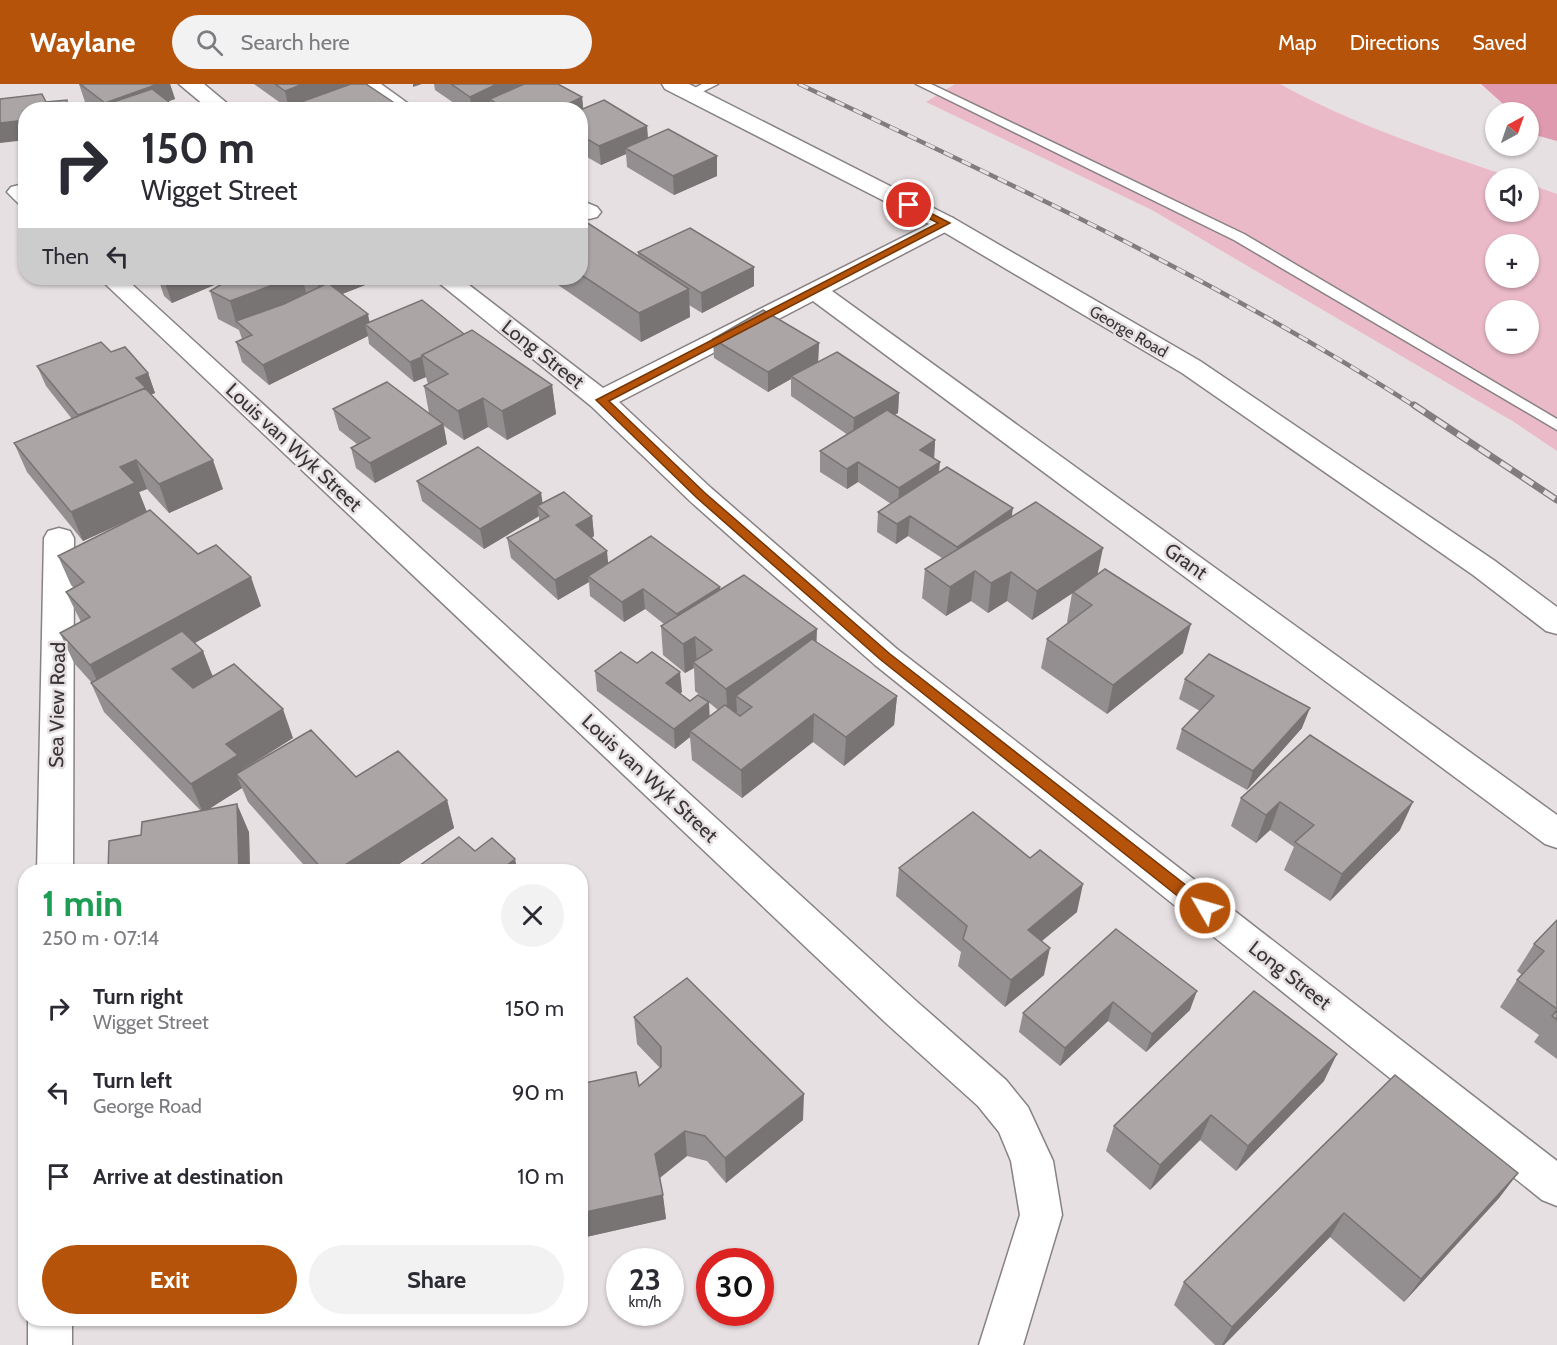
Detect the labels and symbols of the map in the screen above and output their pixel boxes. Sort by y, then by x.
north arrow [1485,102,1539,156]
pin [883,179,934,230]
street label: George Road [1086,301,1171,361]
street label: Long Street [497,314,589,394]
street label: Louis van Wyk Street [221,378,367,516]
street label: Grant [1160,538,1212,585]
street label: Sea View Road [44,642,70,768]
street label: Louis van Wyk Street [577,709,723,847]
position arrow [1173,876,1237,940]
street label: Long Street [1244,935,1336,1015]
speed limit sign: 30 [696,1248,774,1326]

